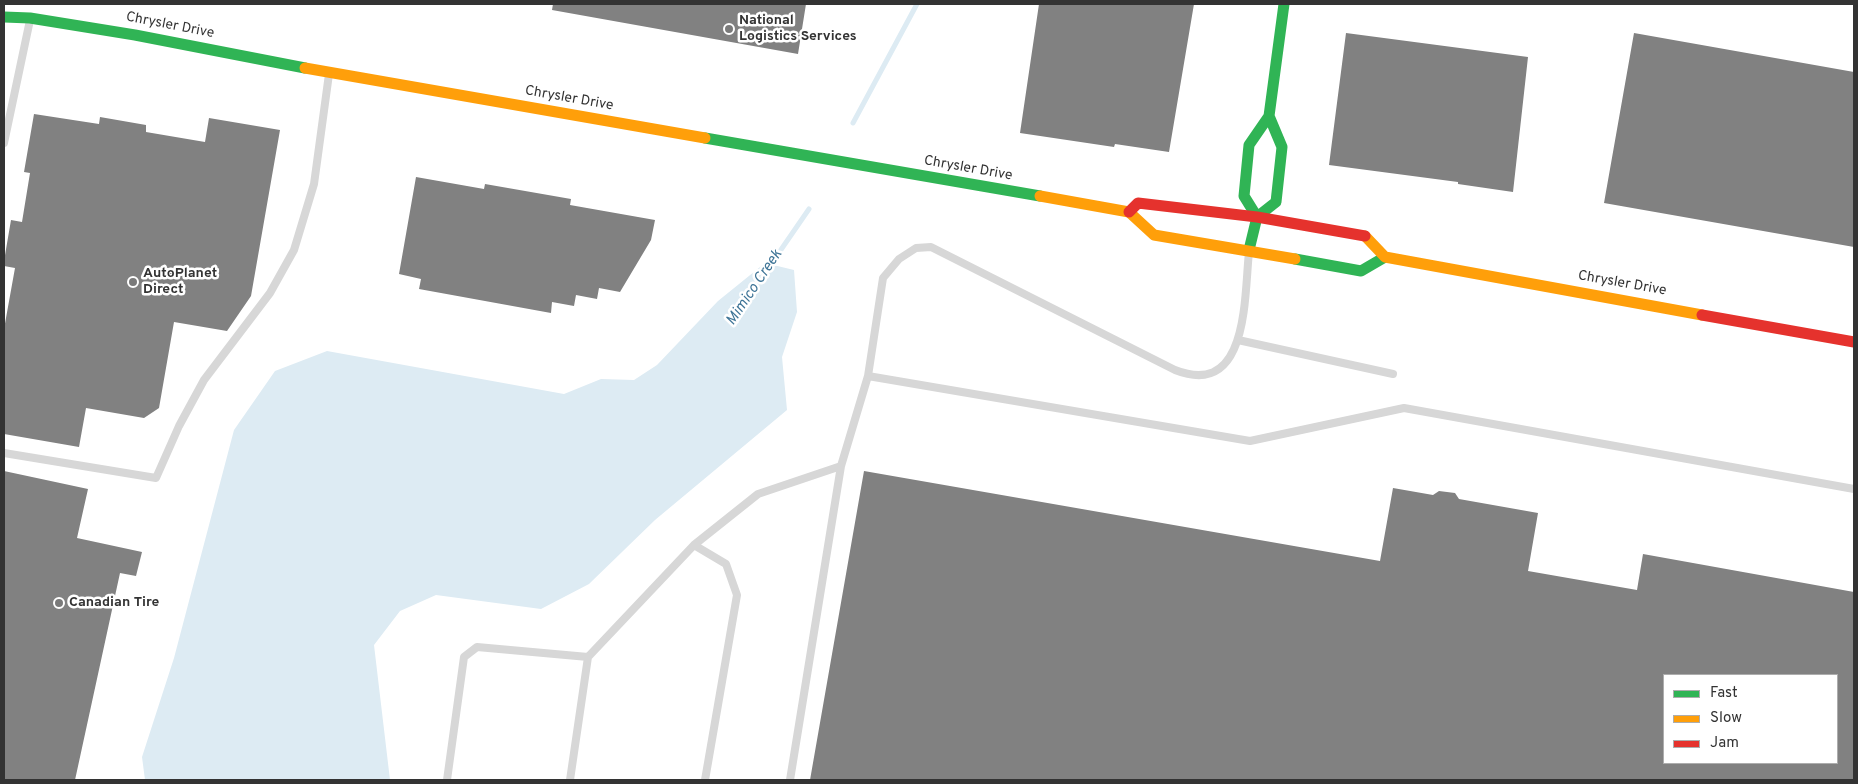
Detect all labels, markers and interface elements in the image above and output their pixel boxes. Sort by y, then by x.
street label: Chrysler Drive [124,9,216,43]
place label: National Logistics Services [739,13,857,46]
marker: National Logistics Services [723,23,735,35]
street label: Chrysler Drive [523,83,615,115]
street label: Chrysler Drive [922,153,1014,185]
water label: Mimico Creek [723,247,787,329]
place label: AutoPlanet Direct [143,266,217,298]
street label: Chrysler Drive [1576,268,1668,300]
marker: AutoPlanet Direct [127,276,139,288]
place label: Canadian Tire [69,595,159,611]
marker: Canadian Tire [53,597,65,609]
legend [1663,674,1838,764]
text: Fast [1710,684,1738,703]
text: Slow [1710,709,1742,728]
text: Jam [1710,734,1739,753]

